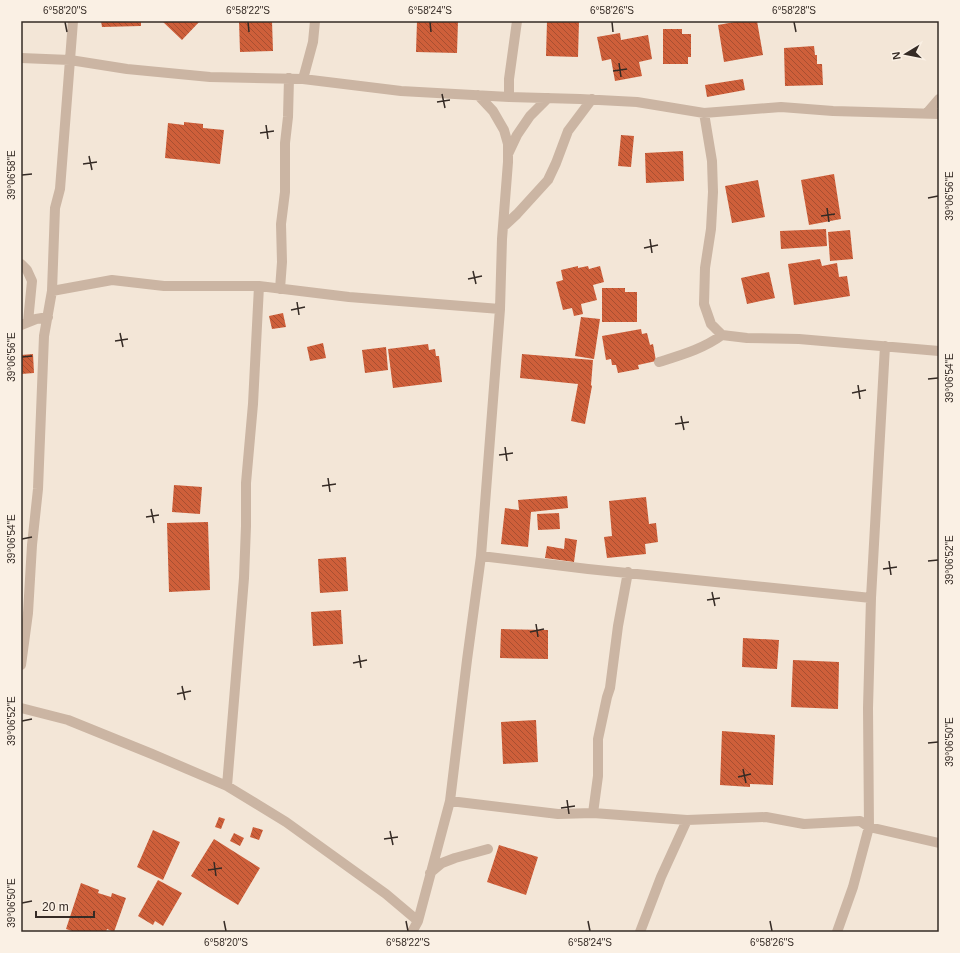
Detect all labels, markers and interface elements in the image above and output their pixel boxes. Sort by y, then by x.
text: 6°58'20"S [43,5,87,16]
text: 6°58'22"S [226,5,270,16]
text: 6°58'24"S [408,5,452,16]
text: 6°58'26"S [590,5,634,16]
text: 6°58'28"S [772,5,816,16]
north arrow [886,34,926,74]
text: N [890,51,903,61]
text: 39°06'58"E [6,150,17,200]
text: 39°06'56"E [944,171,955,221]
text: 39°06'56"E [6,332,17,382]
text: 39°06'54"E [944,353,955,403]
text: 39°06'54"E [6,514,17,564]
text: 39°06'52"E [944,535,955,585]
text: 39°06'52"E [6,696,17,746]
text: 39°06'50"E [944,717,955,767]
text: 39°06'50"E [6,878,17,928]
scale bar [36,893,94,919]
text: 20 m [42,900,69,914]
text: 6°58'20"S [204,937,248,948]
text: 6°58'22"S [386,937,430,948]
text: 6°58'24"S [568,937,612,948]
text: 6°58'26"S [750,937,794,948]

